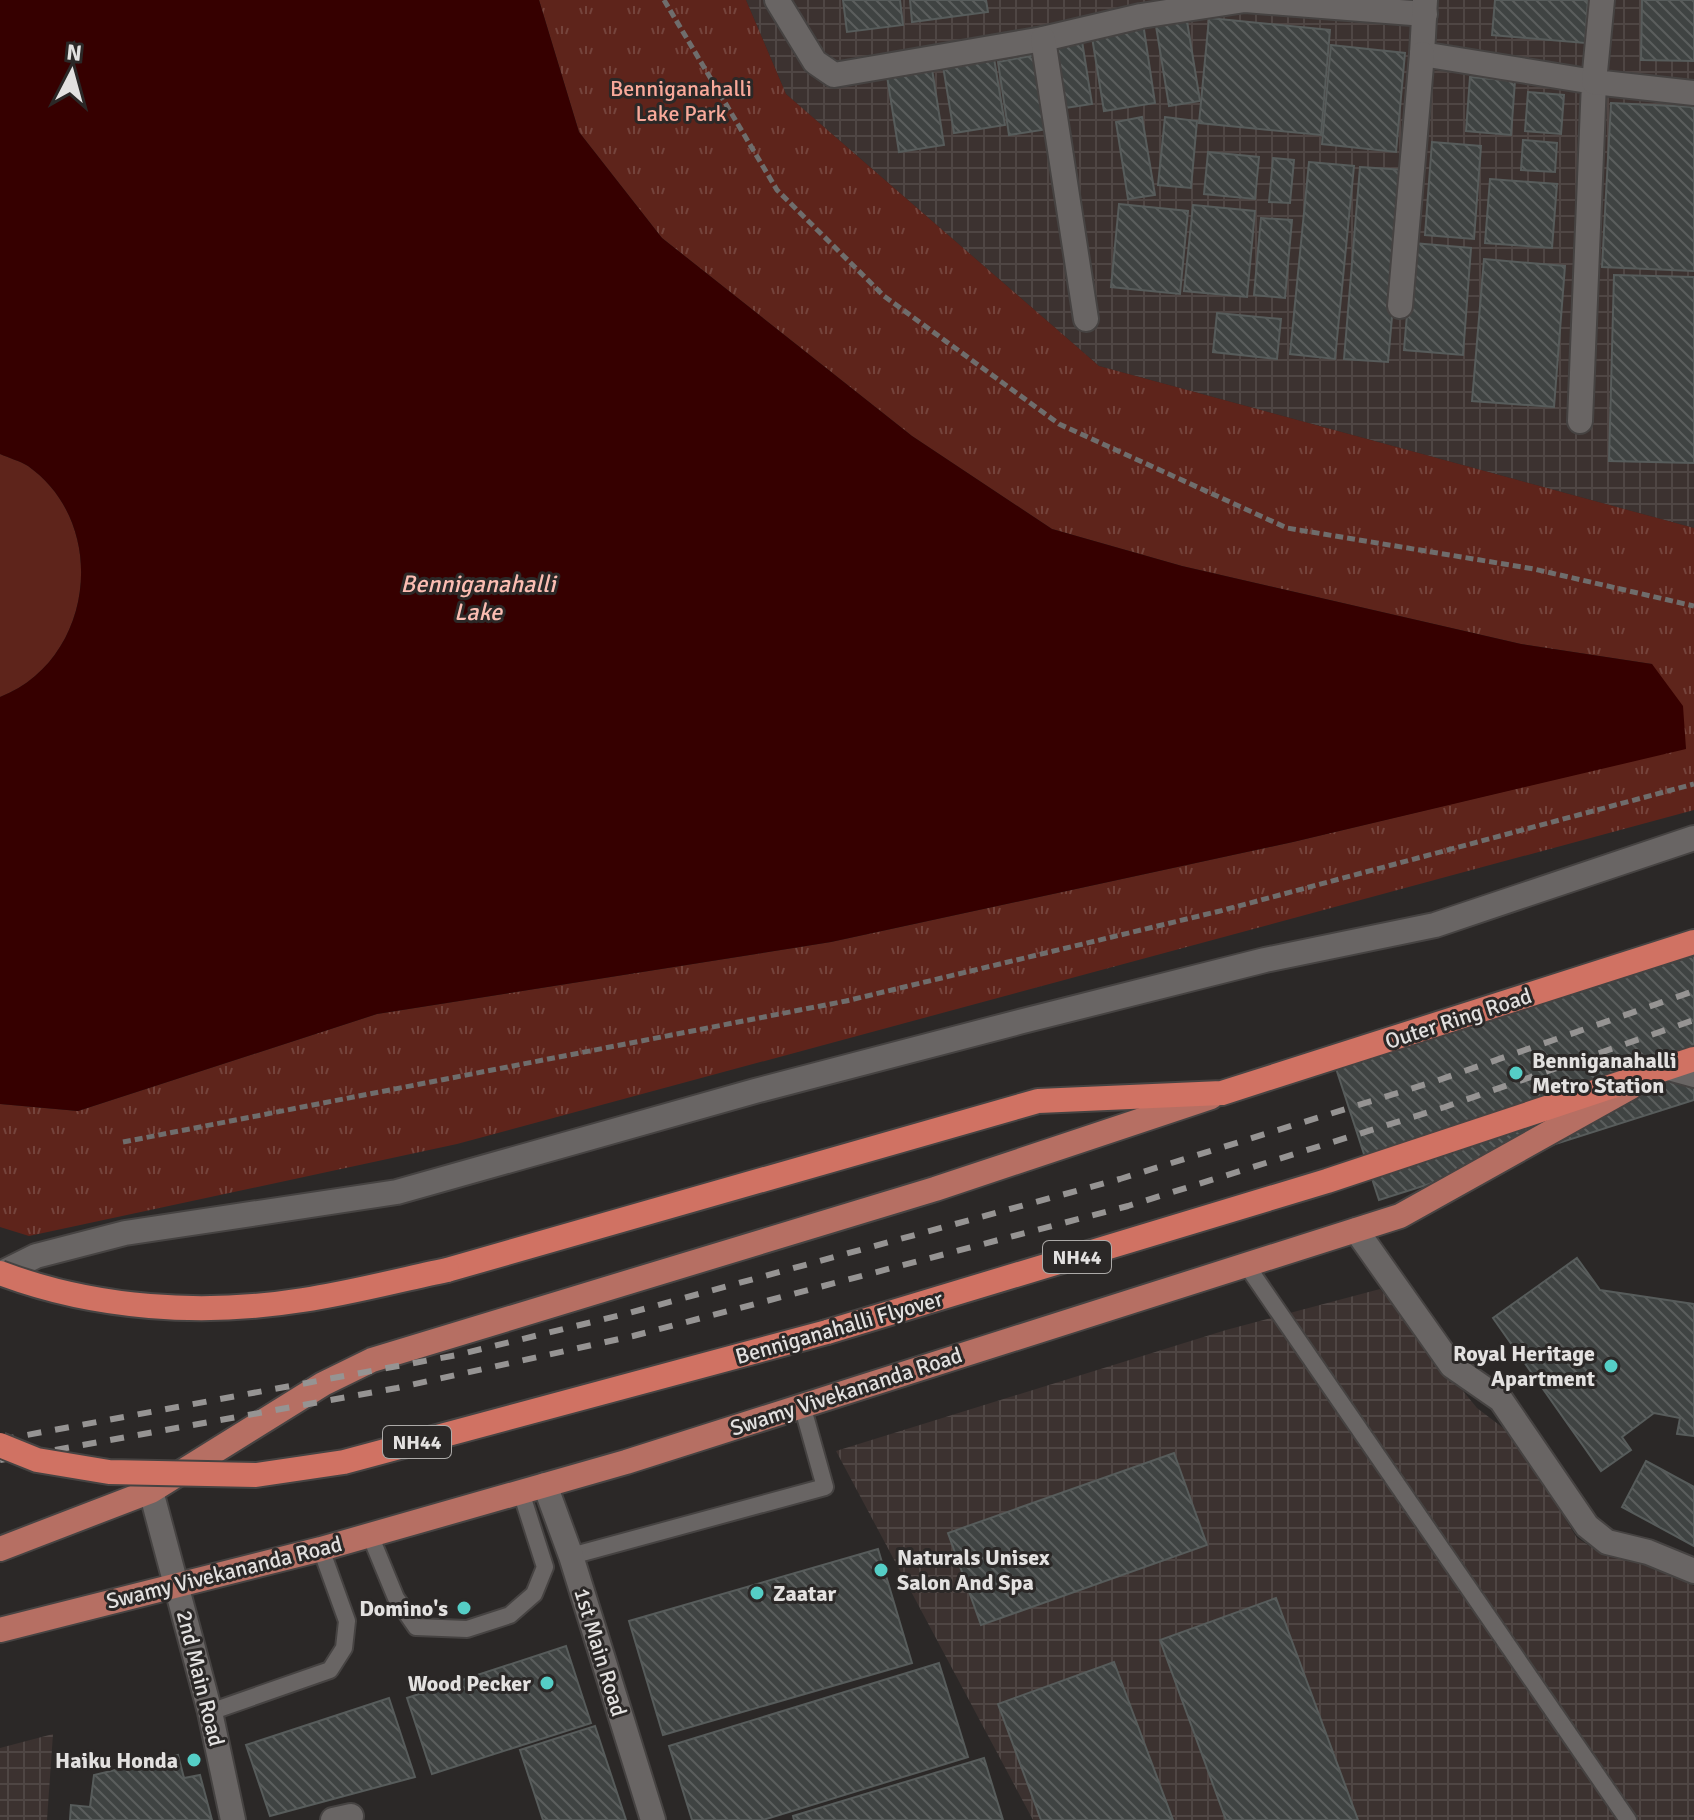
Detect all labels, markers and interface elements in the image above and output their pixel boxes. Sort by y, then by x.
north arrow [32,32,112,112]
text: N [65,38,83,67]
park label: Benniganahalli Lake Park [610,75,752,127]
water label: Benniganahalli Lake [401,569,558,627]
street label: Outer Ring Road [1381,982,1535,1055]
place label: Benniganahalli Metro Station [1532,1047,1677,1099]
marker: Benniganahalli Metro Station [1507,1064,1525,1082]
road number: NH44 [1043,1241,1111,1273]
street label: Benniganahalli Flyover [732,1285,946,1370]
place label: Royal Heritage Apartment [1453,1340,1595,1392]
street label: Swamy Vivekananda Road [727,1341,965,1442]
marker: Royal Heritage Apartment [1602,1357,1620,1375]
road number: NH44 [383,1426,451,1458]
street label: Swamy Vivekananda Road [103,1530,345,1615]
place label: Naturals Unisex Salon And Spa [897,1544,1050,1596]
marker: Naturals Unisex Salon And Spa [872,1561,890,1579]
place label: Zaatar [773,1580,836,1607]
marker: Zaatar [748,1584,766,1602]
street label: 1st Main Road [568,1585,633,1720]
place label: Domino's [359,1595,448,1622]
marker: Domino's [455,1599,473,1617]
street label: 2nd Main Road [171,1607,230,1749]
place label: Wood Pecker [408,1670,531,1697]
marker: Wood Pecker [538,1674,556,1692]
place label: Haiku Honda [55,1747,178,1774]
marker: Haiku Honda [185,1751,203,1769]

